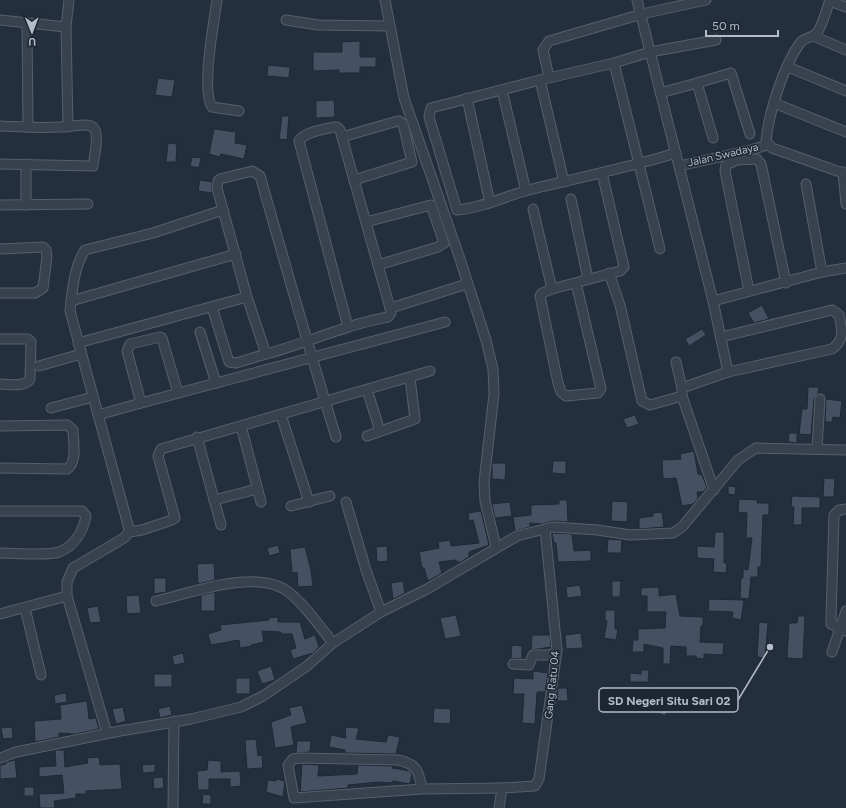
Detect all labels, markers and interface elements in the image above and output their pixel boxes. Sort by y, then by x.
north arrow [12,12,52,52]
scale bar [706,12,778,38]
text: 50 m [712,19,740,33]
text: U [28,35,36,48]
street label: Jalan Swadaya [686,141,760,169]
street label: Gang Ratu 04 [542,650,562,720]
callout: SD Negeri Situ Sari 02 [599,688,738,712]
text: SD Negeri Situ Sari 02 [608,694,730,708]

